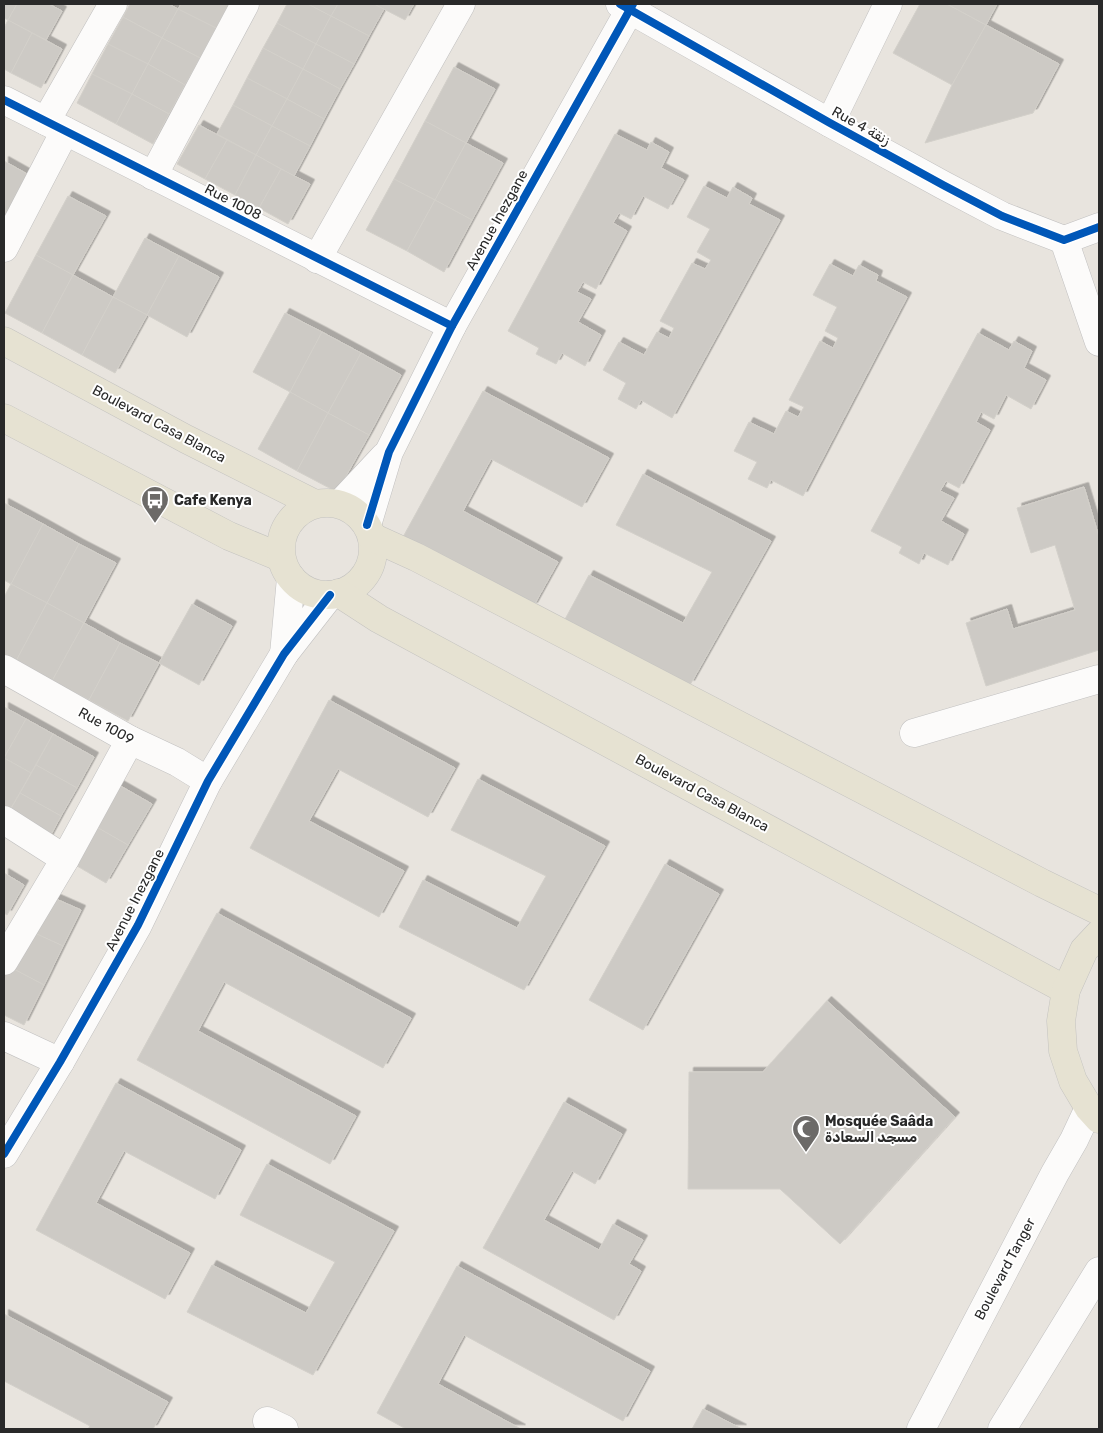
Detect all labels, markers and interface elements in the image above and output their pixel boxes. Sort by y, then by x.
street label: Rue 4 زنقة [829,103,893,149]
street label: Avenue Inezgane [462,167,532,273]
street label: Rue 1008 [202,180,264,224]
street label: Boulevard Casa Blanca [89,382,229,466]
bus stop icon: Cafe Kenya [140,485,170,524]
place label: Cafe Kenya [174,492,252,509]
street label: Rue 1009 [75,704,137,748]
street label: Boulevard Casa Blanca [632,751,772,835]
street label: Avenue Inezgane [102,846,168,954]
place label: Mosquée Saâda مسجد السعادة [825,1113,933,1146]
mosque icon: Mosquée Saâda مسجد السعادة [791,1114,821,1153]
street label: Boulevard Tanger [971,1214,1039,1323]

